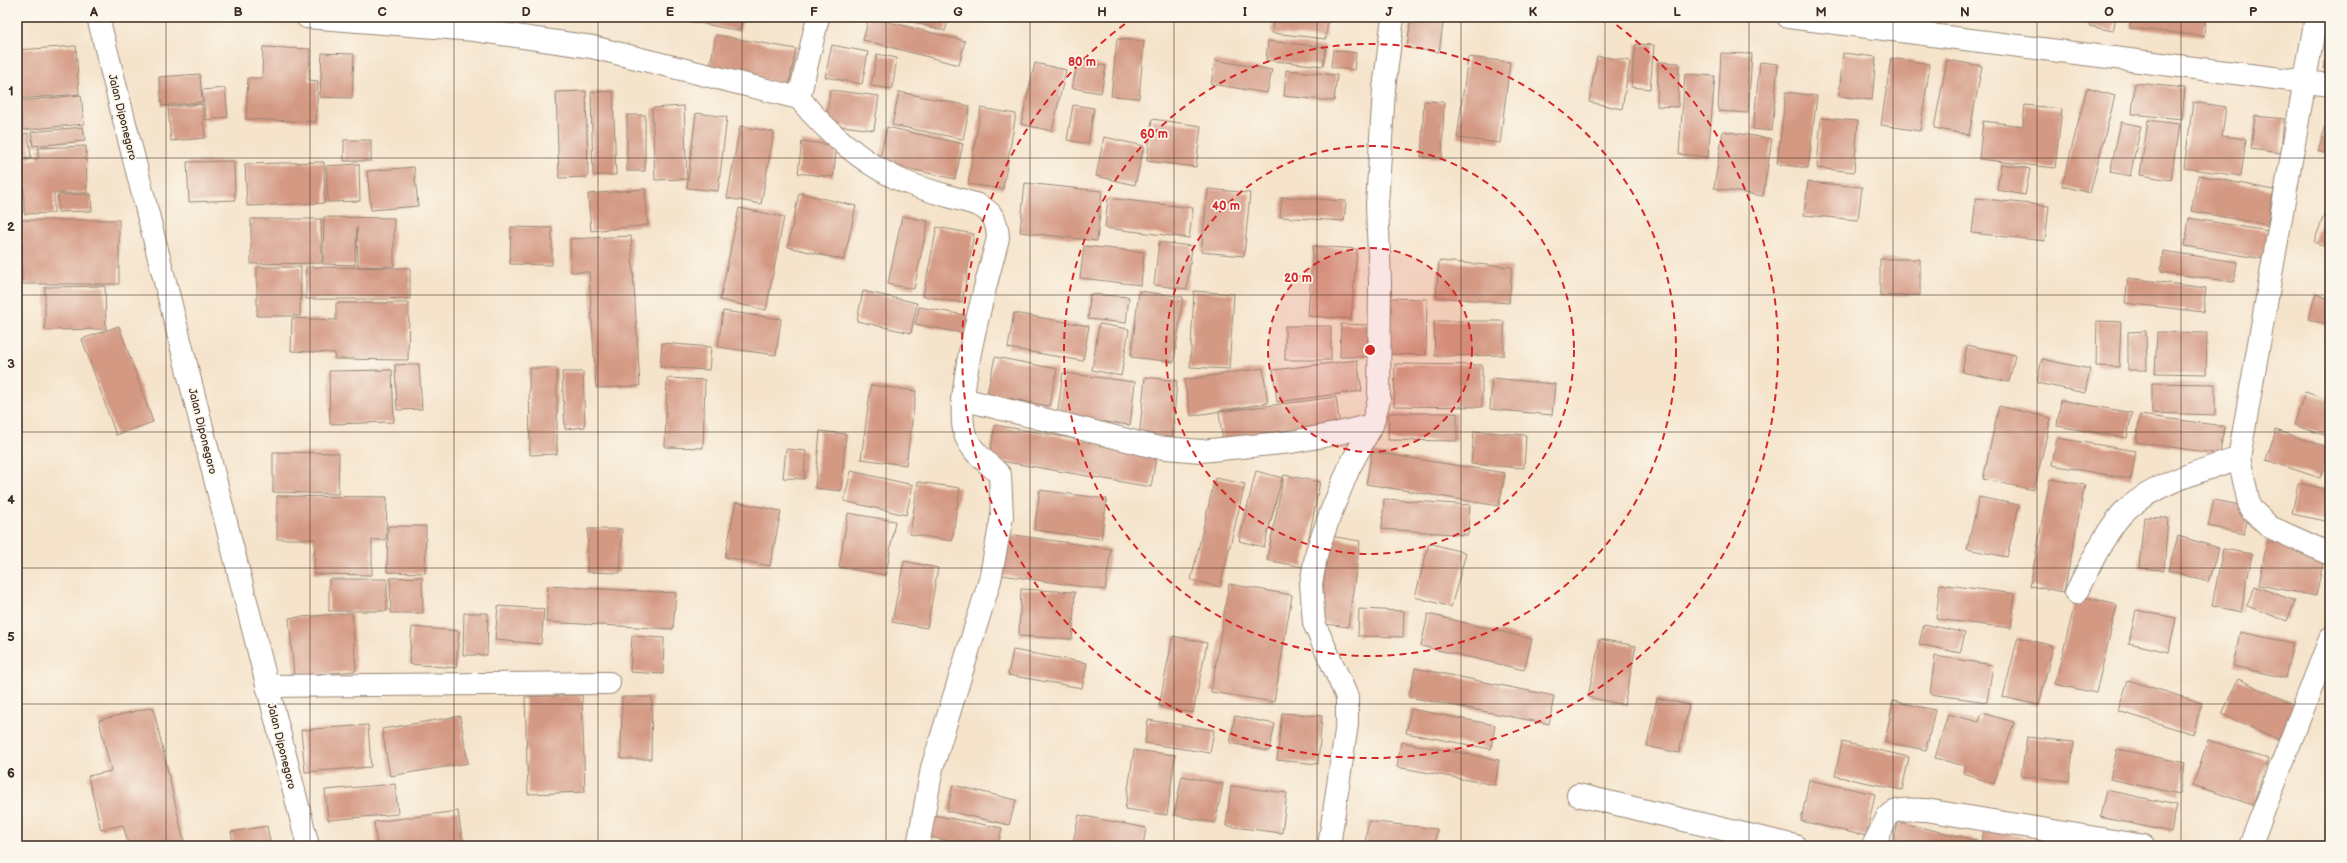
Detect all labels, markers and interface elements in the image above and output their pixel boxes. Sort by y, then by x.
text: A [89,4,98,20]
text: B [233,4,243,20]
text: C [377,4,387,20]
text: D [521,4,531,20]
text: E [666,4,675,20]
text: F [810,4,818,20]
text: G [953,4,963,20]
text: H [1097,4,1107,20]
text: I [1243,4,1247,20]
text: J [1385,4,1393,20]
text: K [1529,4,1538,20]
text: L [1673,4,1681,20]
text: M [1815,4,1827,20]
text: N [1960,4,1970,20]
text: O [2104,4,2114,20]
text: P [2249,4,2258,20]
text: 80 m [1068,55,1096,70]
street label: Jalan Diponegoro [106,73,139,161]
text: 1 [8,83,14,99]
text: 60 m [1140,127,1168,142]
text: 40 m [1212,199,1240,214]
text: 2 [7,219,15,235]
text: 20 m [1284,271,1312,286]
centre of rings [1363,343,1377,357]
text: 3 [7,356,15,372]
street label: Jalan Diponegoro [186,387,219,475]
text: 4 [7,492,15,508]
text: 5 [7,629,15,645]
street label: Jalan Diponegoro [265,702,298,790]
text: 6 [7,765,15,781]

